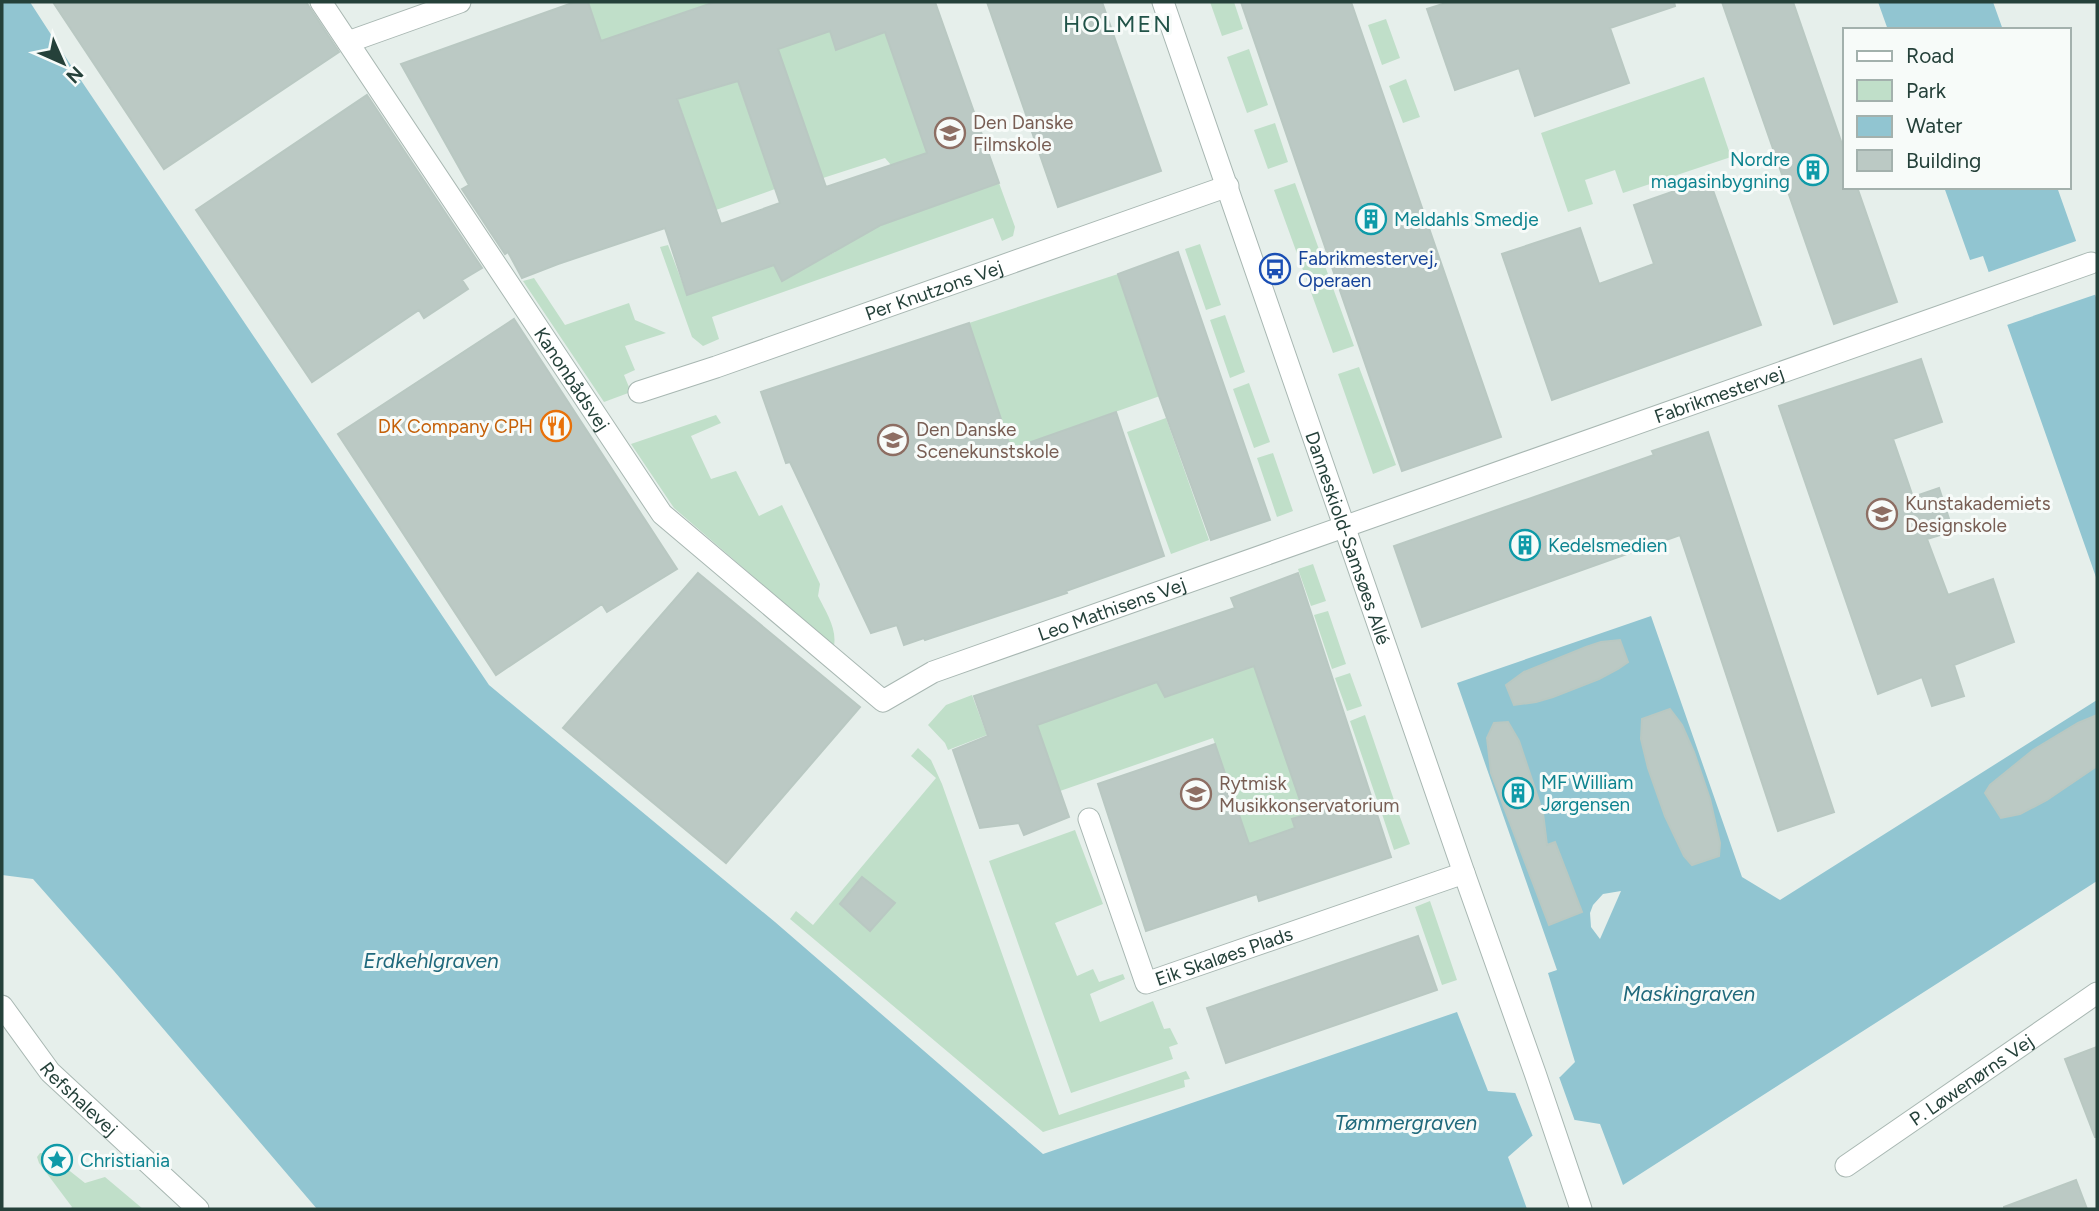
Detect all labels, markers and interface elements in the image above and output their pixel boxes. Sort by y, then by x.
district label: HOLMEN [1063,10,1173,38]
north arrow [28,28,98,98]
legend [1843,28,2071,189]
text: Road [1906,43,1954,68]
text: N [61,61,88,88]
text: Park [1906,78,1947,103]
place label: Den Danske Filmskole [973,111,1073,156]
text: Water [1906,113,1962,138]
school or university icon: Den Danske Filmskole [933,116,967,150]
place label: Nordre magasinbygning [1651,148,1790,193]
text: Building [1906,148,1981,173]
building icon: Nordre magasinbygning [1796,153,1830,187]
building icon: Meldahls Smedje [1354,202,1388,236]
place label: Meldahls Smedje [1394,208,1539,231]
place label: Fabrikmestervej, Operaen [1298,247,1438,292]
bus stop icon: Fabrikmestervej, Operaen [1258,252,1292,286]
street label: Per Knutzons Vej [862,255,1006,325]
street label: Kanonbådsvej [529,323,615,435]
street label: Fabrikmestervej [1651,361,1787,428]
restaurant icon: DK Company CPH [539,409,573,443]
place label: DK Company CPH [378,415,533,438]
place label: Den Danske Scenekunstskole [916,418,1059,463]
school or university icon: Den Danske Scenekunstskole [876,423,910,457]
street label: Danneskiold-Samsøes Allé [1301,428,1396,648]
place label: Kunstakademiets Designskole [1905,492,2051,537]
school or university icon: Kunstakademiets Designskole [1865,497,1899,531]
building icon: Kedelsmedien [1508,528,1542,562]
place label: Kedelsmedien [1548,534,1667,557]
street label: Leo Mathisens Vej [1035,572,1189,646]
place label: MF William Jørgensen [1541,771,1633,816]
place label: Rytmisk Musikkonservatorium [1219,772,1400,817]
building icon: MF William Jørgensen [1501,776,1535,810]
school or university icon: Rytmisk Musikkonservatorium [1179,777,1213,811]
street label: Eik Skaløes Plads [1152,922,1296,990]
water label: Erdkehlgraven [363,948,499,973]
water label: Maskingraven [1623,981,1755,1006]
street label: P. Løwenørns Vej [1905,1029,2038,1131]
street label: Refshalevej [35,1057,123,1140]
water label: Tømmergraven [1335,1110,1478,1135]
place icon: Christiania [40,1143,74,1177]
place label: Christiania [80,1149,170,1172]

